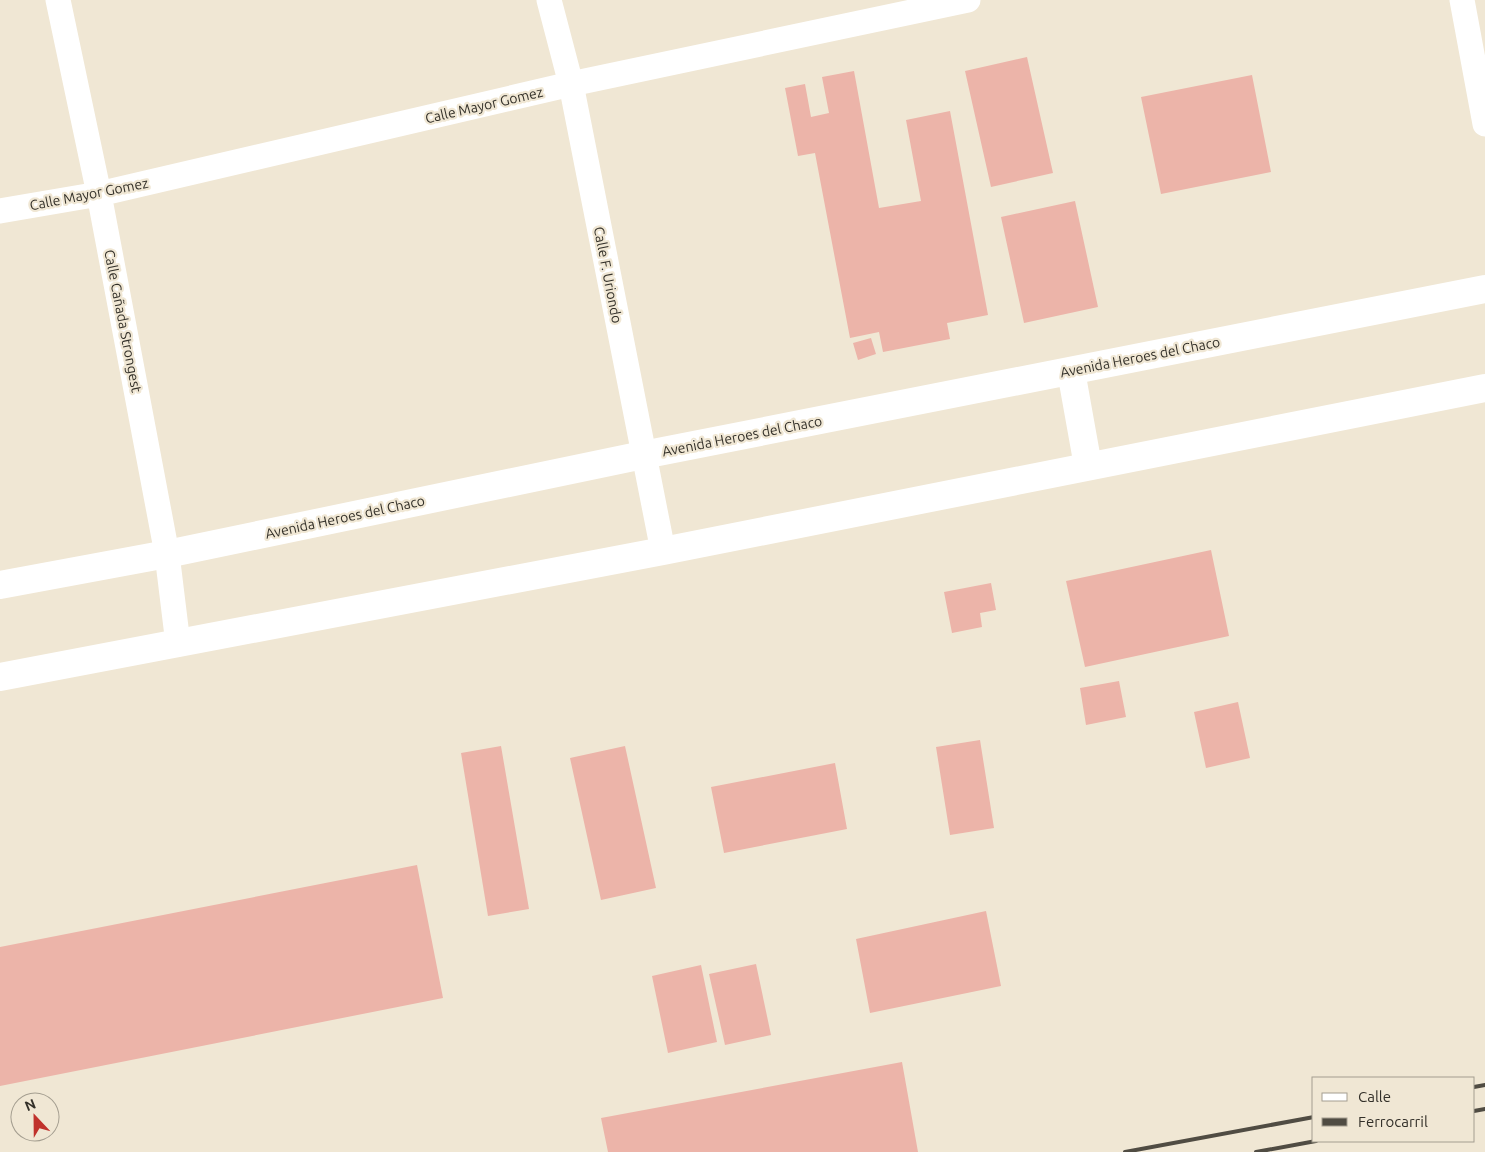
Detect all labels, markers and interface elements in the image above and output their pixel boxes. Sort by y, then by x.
street label: Calle Mayor Gomez [423,84,545,126]
street label: Calle Mayor Gomez [28,175,150,213]
street label: Calle F. Uriondo [591,225,625,325]
street label: Calle Cañada Strongest [101,248,145,394]
street label: Avenida Heroes del Chaco [1059,334,1221,380]
street label: Avenida Heroes del Chaco [661,413,823,459]
street label: Avenida Heroes del Chaco [264,492,426,542]
legend [1312,1077,1475,1142]
text: Calle [1358,1088,1391,1105]
north arrow [10,1092,60,1142]
text: N [22,1096,38,1114]
text: Ferrocarril [1358,1113,1428,1130]

